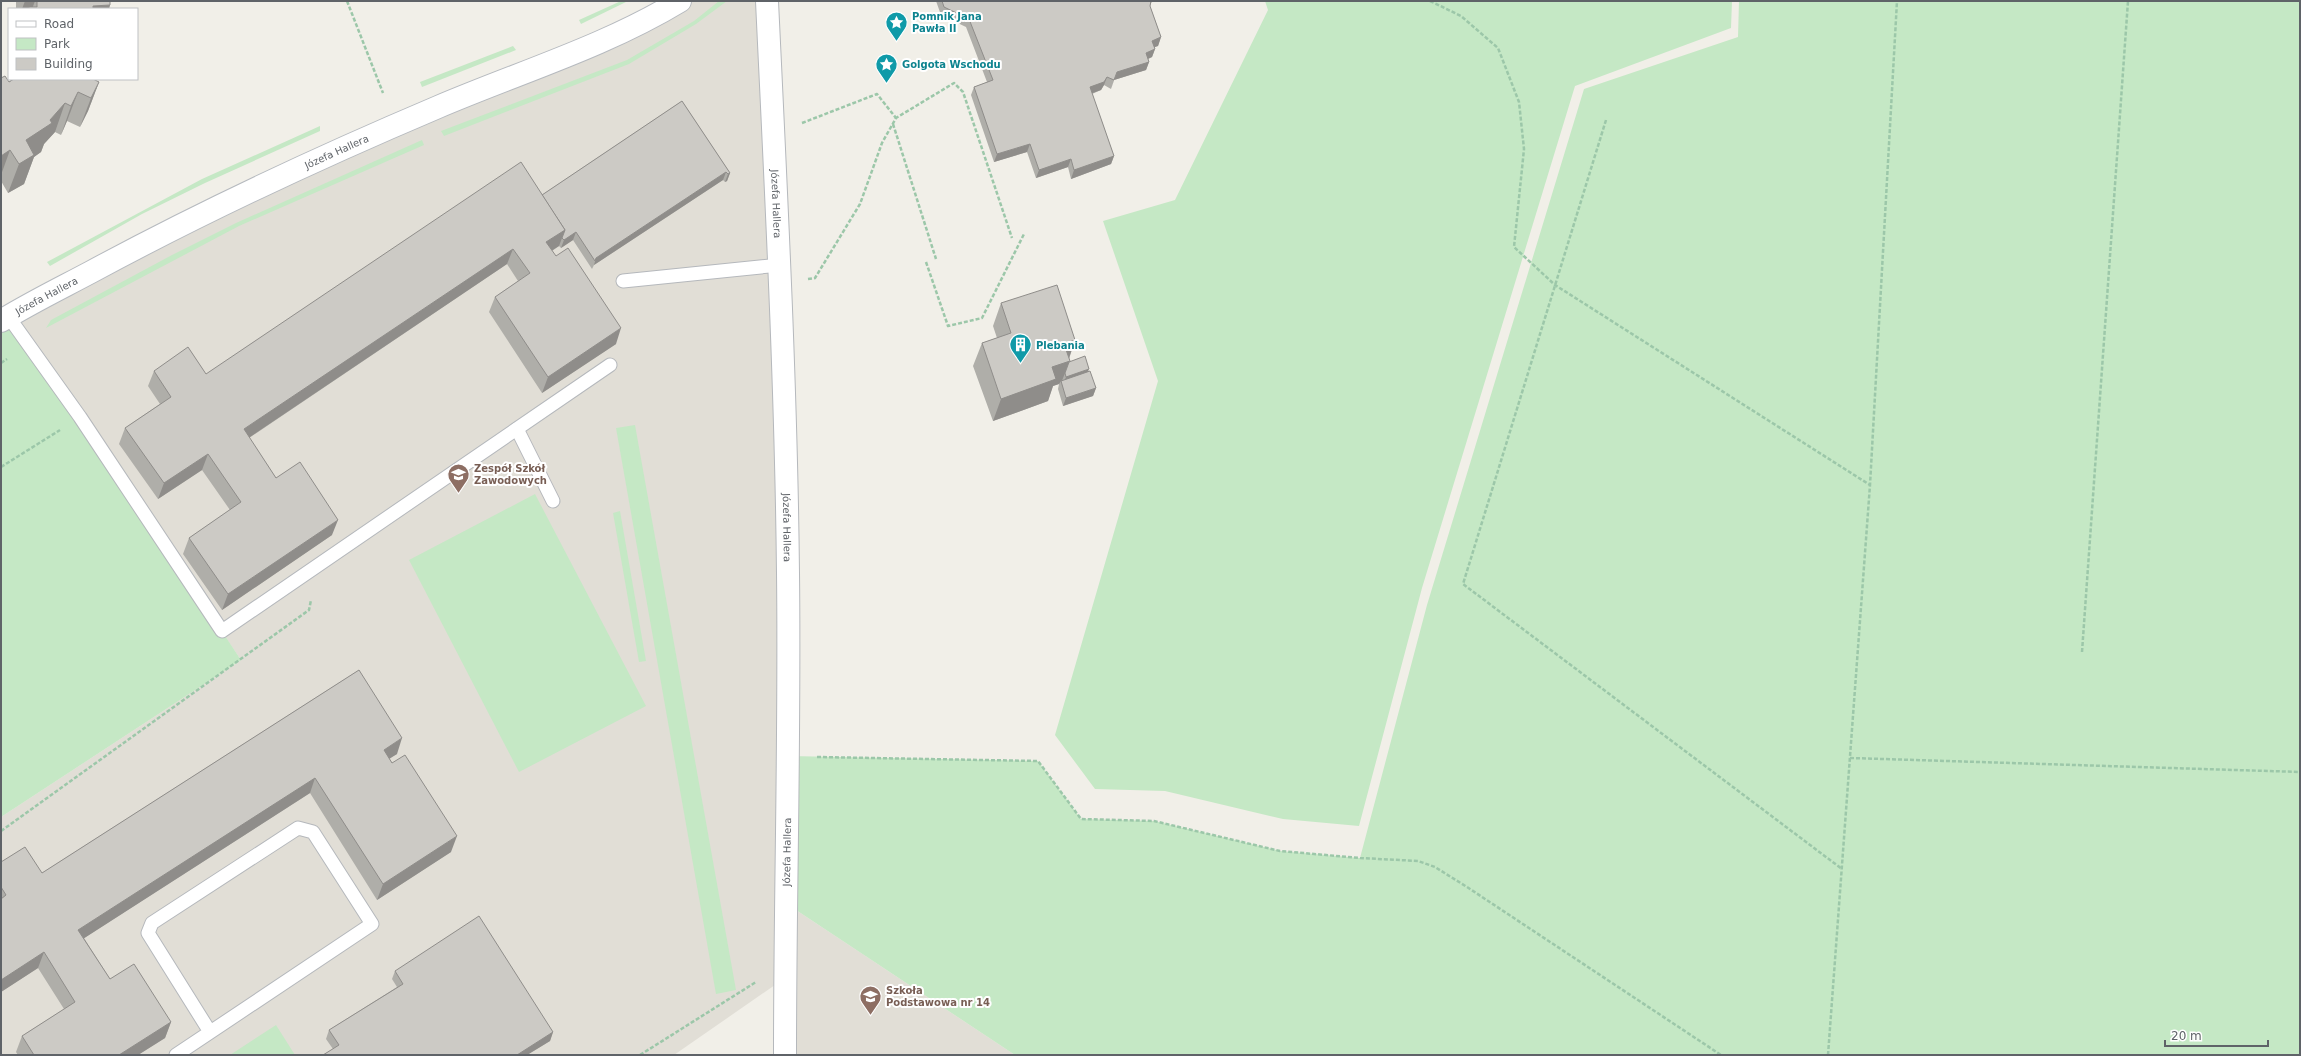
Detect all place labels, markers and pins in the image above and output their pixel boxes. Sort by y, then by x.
place icon: Pomnik Jana Pawła II [884,9,910,42]
place label: Pomnik Jana Pawła II [912,11,982,34]
place icon: Golgota Wschodu [873,51,899,84]
place label: Golgota Wschodu [902,59,1001,70]
building icon: Plebania [1007,332,1033,365]
place label: Plebania [1036,340,1085,351]
school or university icon: Zespół Szkół Zawodowych [446,461,472,494]
place label: Zespół Szkół Zawodowych [474,463,547,486]
school or university icon: Szkoła Podstawowa nr 14 [858,983,884,1016]
place label: Szkoła Podstawowa nr 14 [886,985,990,1008]

